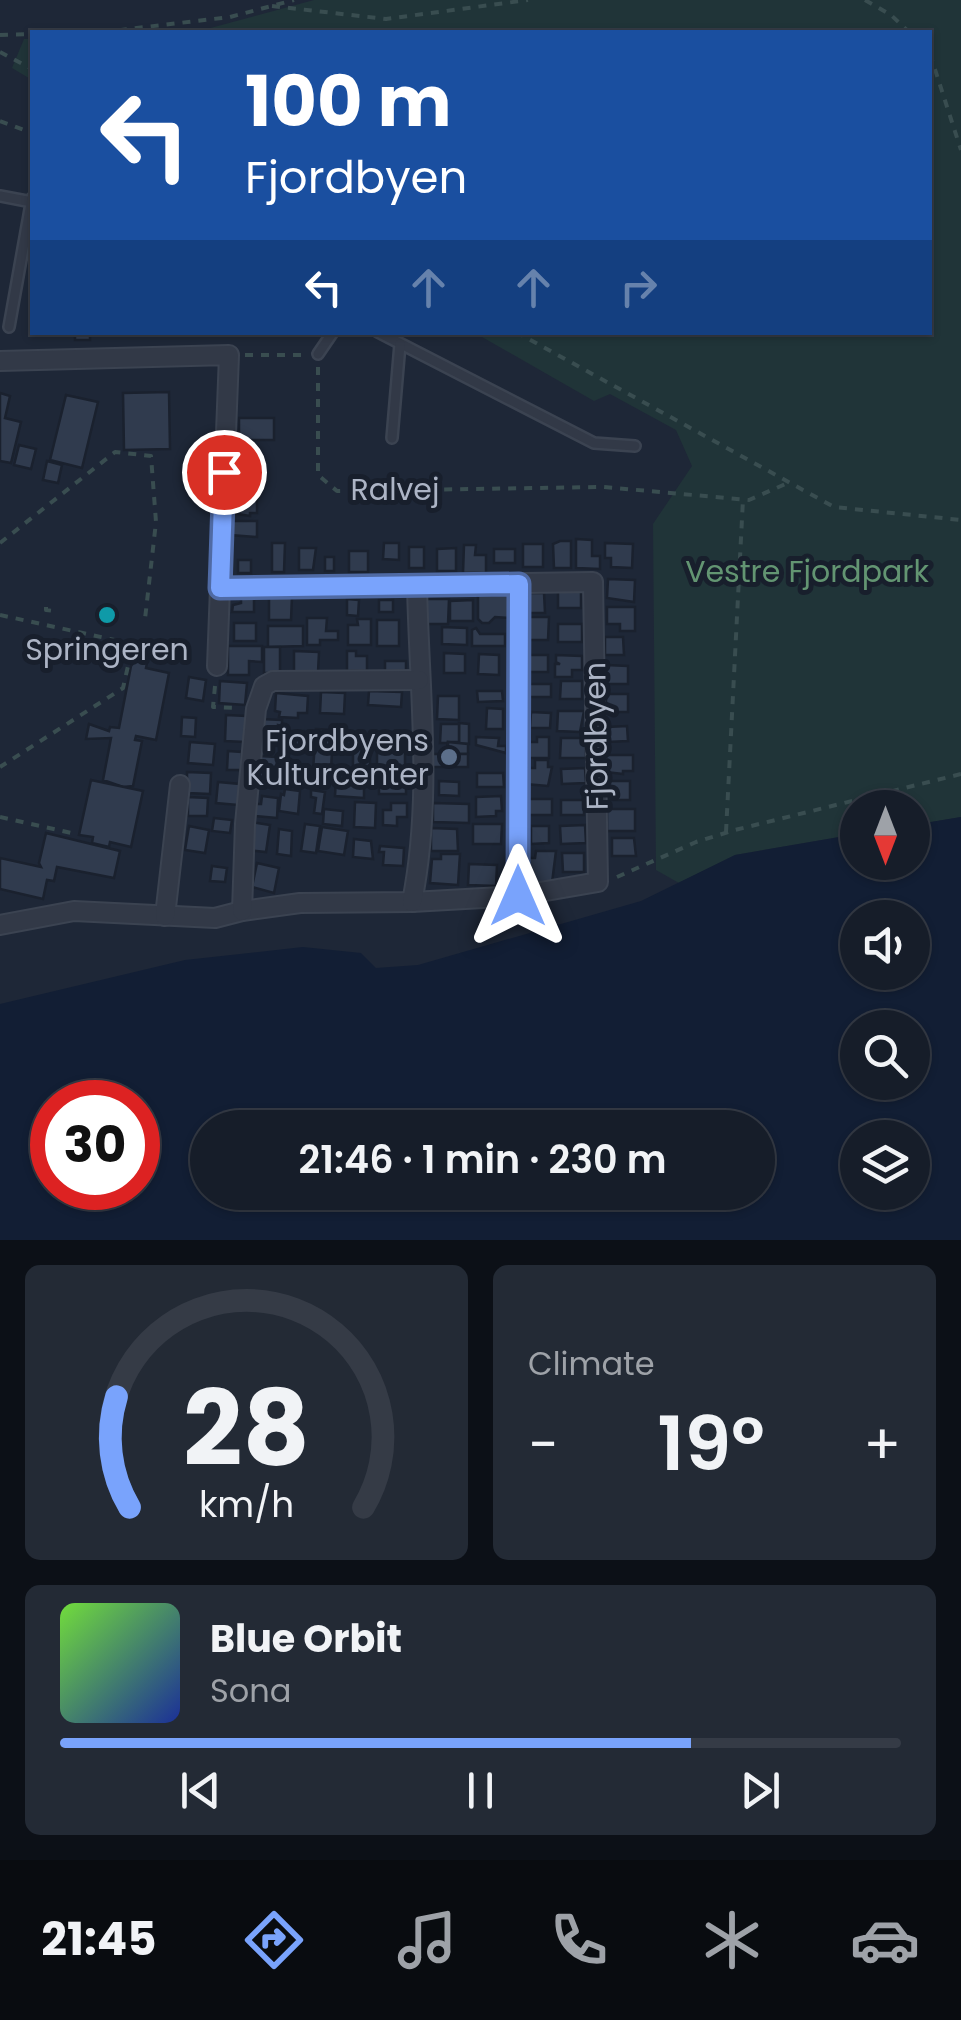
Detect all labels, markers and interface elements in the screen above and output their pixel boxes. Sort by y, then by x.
text: 100 m [245,52,452,151]
icon: left [80,70,210,200]
text: Fjordbyen [245,146,467,209]
icon: left [296,260,351,315]
icon: ahead [401,260,456,315]
icon: ahead [506,260,561,315]
icon: right [611,260,666,315]
pin [182,430,267,515]
icon: arrive [197,445,252,500]
street label: Ralvej [351,468,439,511]
park label: Vestre Fjordpark [685,550,929,593]
marker: Springeren [96,604,118,626]
place label: Springeren [25,628,189,671]
street label: Fjordbyen [573,662,619,810]
place label: Fjordbyens Kulturcenter [246,719,429,796]
marker: Fjordbyens Kulturcenter [438,746,460,768]
north arrow [840,790,930,880]
map controls [840,790,930,1210]
position arrow [466,844,570,948]
button: sound [840,900,930,990]
button: search [840,1010,930,1100]
speed limit sign: 30 [30,1080,160,1210]
button: layers [840,1120,930,1210]
text: 21:46 · 1 min · 230 m [299,1133,667,1186]
text: Climate [528,1341,655,1386]
text: 28 [183,1356,310,1501]
text: 19° [657,1391,765,1496]
text: − [528,1406,558,1483]
text: + [863,1406,901,1483]
text: km/h [199,1479,294,1530]
text: Blue Orbit [210,1612,402,1665]
text: Sona [210,1668,291,1713]
icon: previous [173,1763,228,1818]
icon: pause [453,1763,508,1818]
icon: next [733,1763,788,1818]
icon: directions [239,1905,309,1975]
icon: music [392,1905,462,1975]
icon: phone [544,1905,614,1975]
icon: climate [697,1905,767,1975]
icon: car [850,1905,920,1975]
text: 21:45 [41,1908,156,1971]

